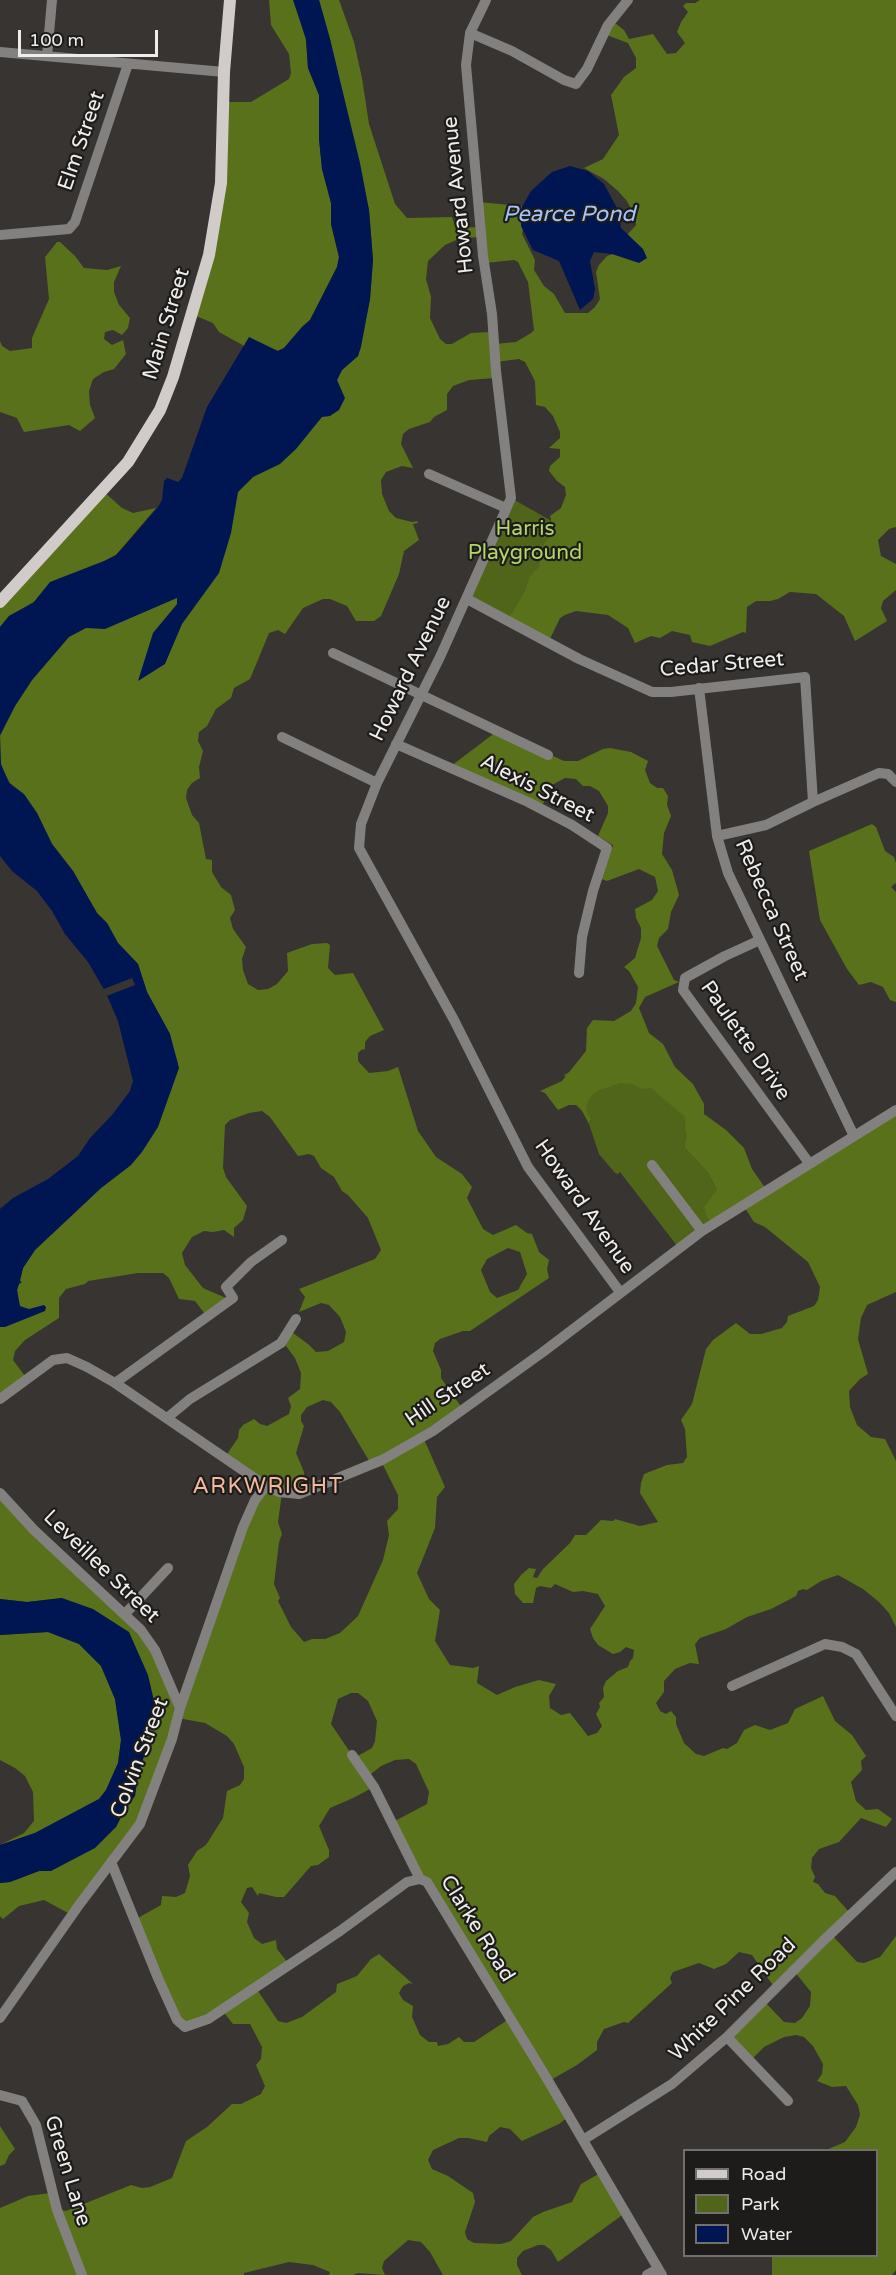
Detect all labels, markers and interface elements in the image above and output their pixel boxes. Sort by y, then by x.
scale bar [21,18,160,56]
text: 100 m [29,29,84,51]
street label: Elm Street [53,88,111,194]
street label: Howard Avenue [438,115,480,275]
water label: Pearce Pond [503,202,635,228]
street label: Main Street [138,265,196,383]
park label: Harris Playground [468,516,582,566]
street label: Howard Avenue [365,592,457,746]
street label: Cedar Street [659,647,785,683]
street label: Alexis Street [476,749,598,829]
street label: Rebecca Street [729,836,813,984]
street label: Paulette Drive [694,976,796,1106]
street label: Howard Avenue [528,1135,640,1279]
street label: Hill Street [401,1357,495,1433]
district label: ARKWRIGHT [192,1474,344,1500]
street label: Leveillee Street [38,1505,164,1629]
street label: Colvin Street [106,1694,174,1822]
street label: Clarke Road [434,1871,520,1987]
street label: White Pine Road [664,1933,802,2067]
street label: Green Lane [38,2113,96,2229]
legend [683,2149,878,2257]
text: Road [741,2163,786,2185]
text: Park [741,2193,779,2215]
text: Water [741,2223,792,2245]

